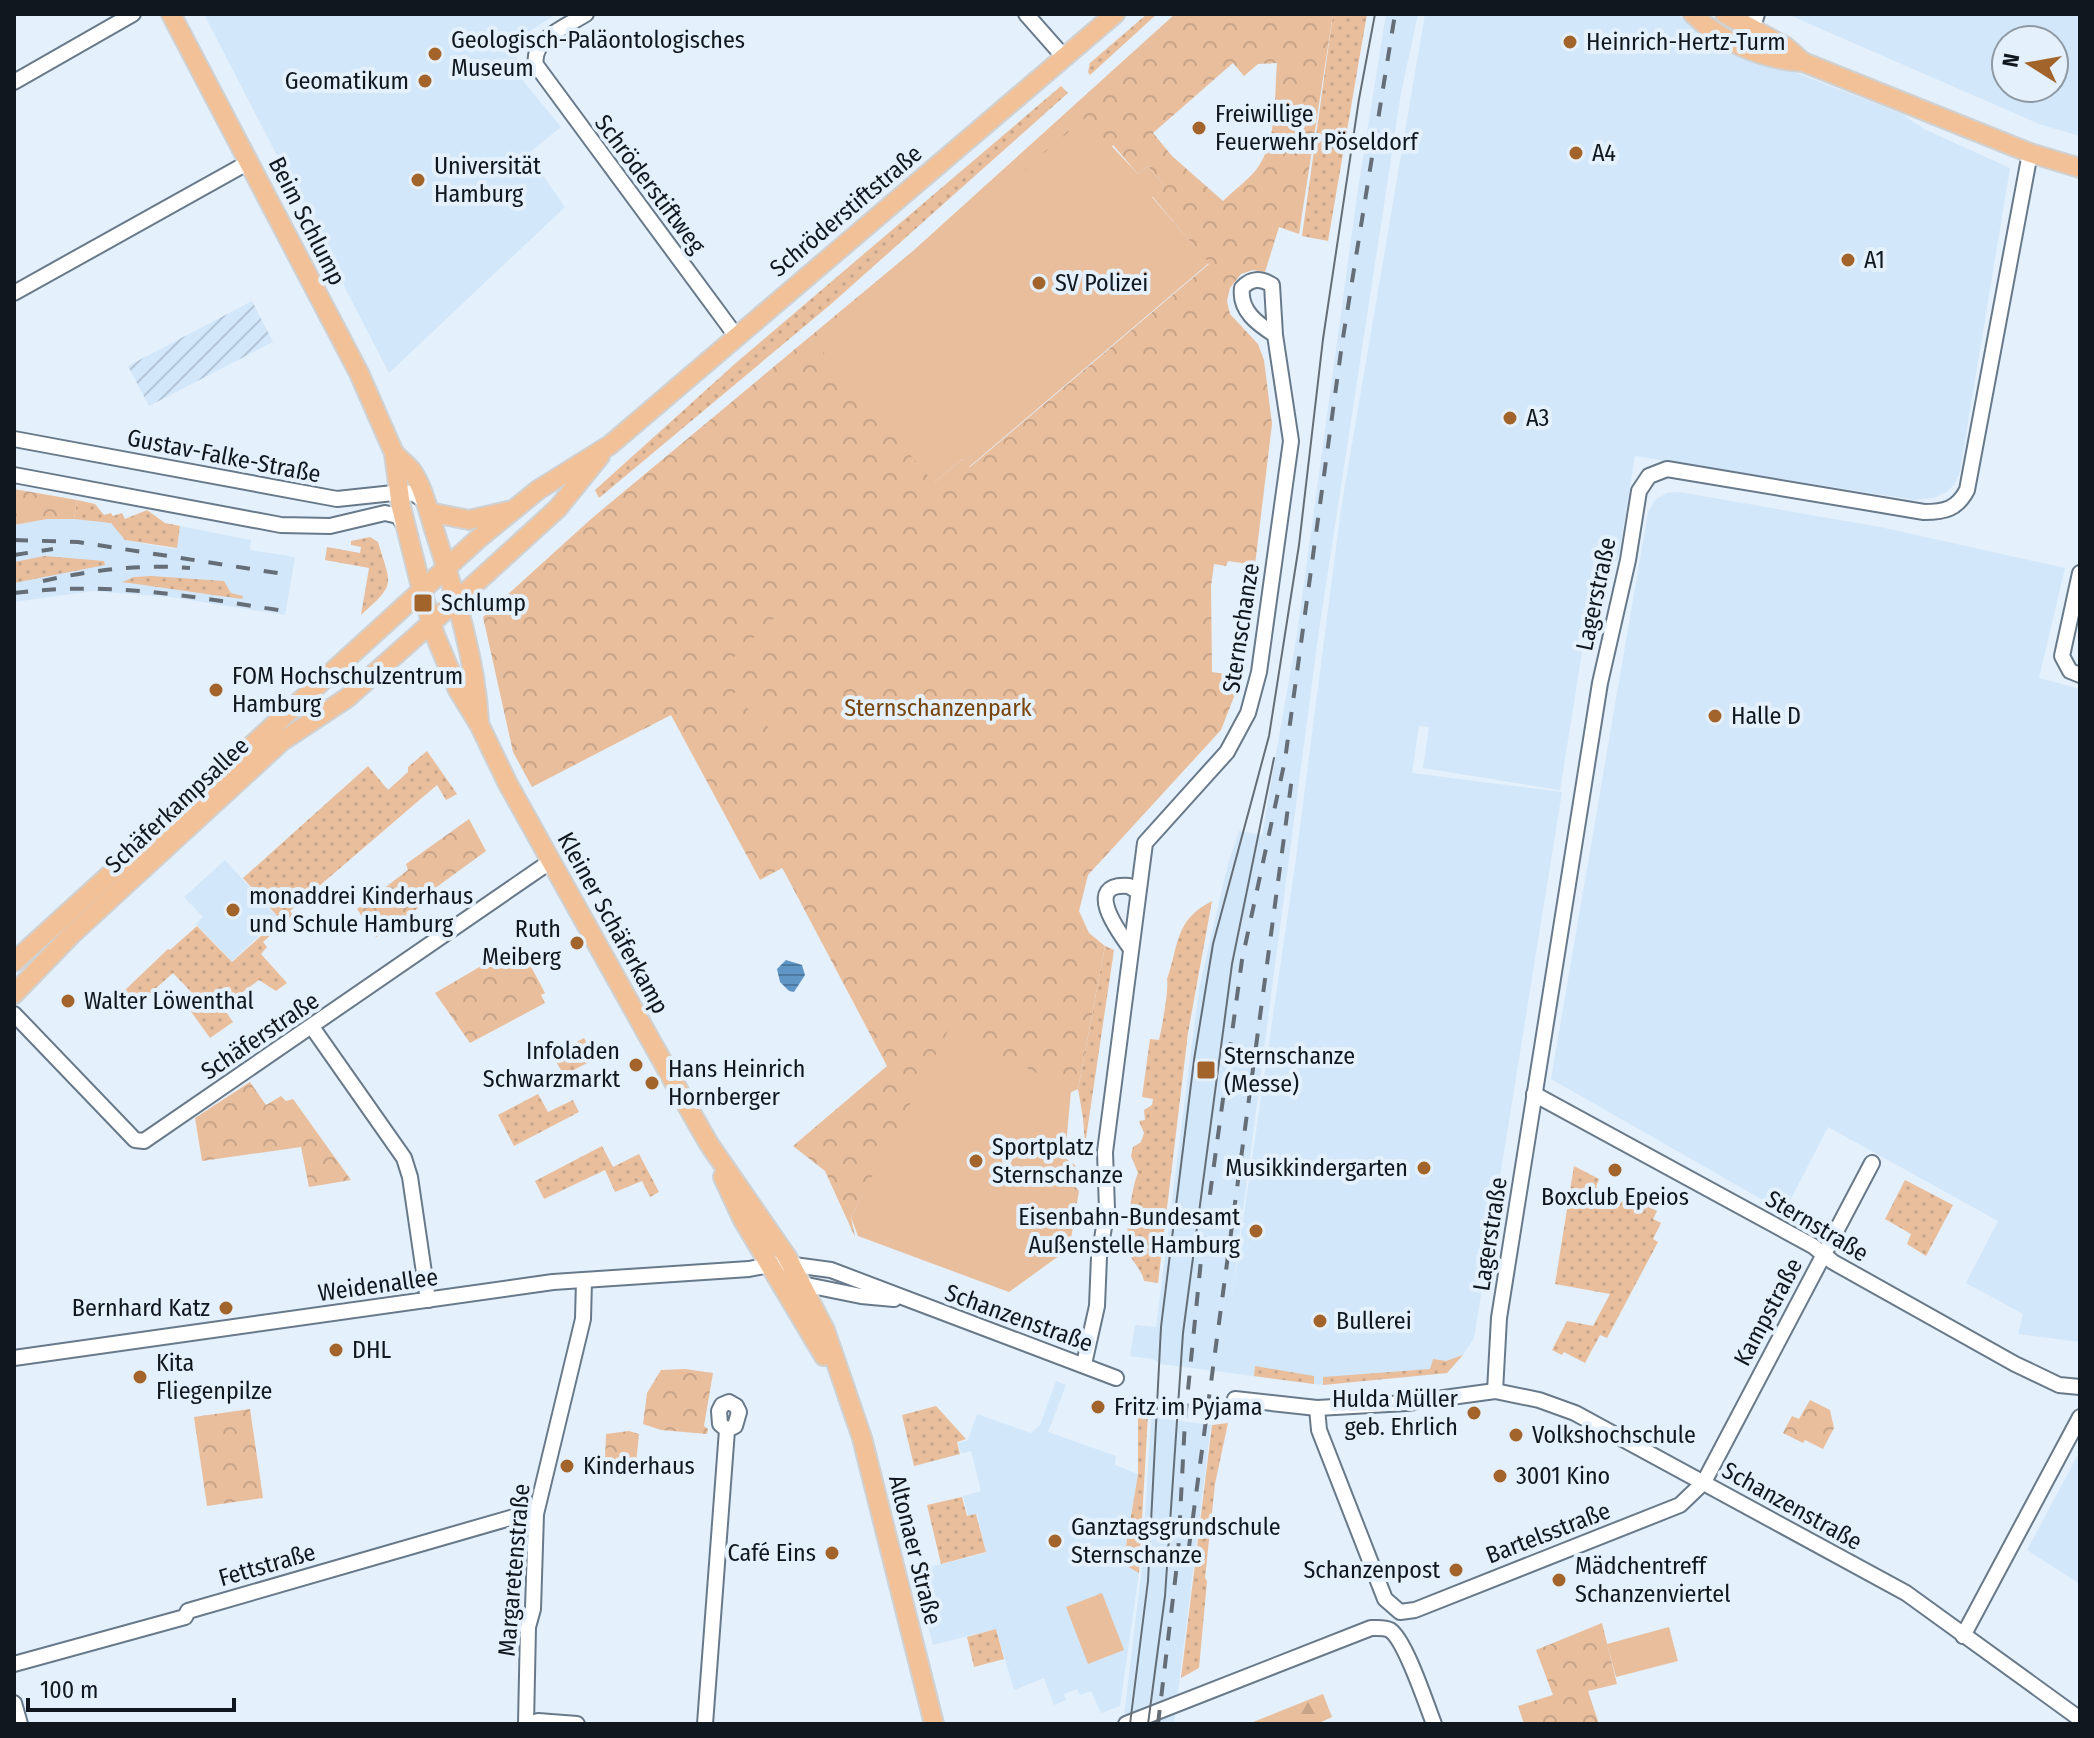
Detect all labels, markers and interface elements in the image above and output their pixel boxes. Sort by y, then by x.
north arrow [1990,24,2070,104]
place label: Geologisch-Paläontologisches Museum [451,26,745,82]
place label: Heinrich-Hertz-Turm [1586,28,1786,56]
marker: Heinrich-Hertz-Turm [1561,33,1579,51]
marker: Geologisch-Paläontologisches Museum [426,45,444,63]
text: N [1996,51,2025,69]
place label: Geomatikum [285,67,409,95]
marker: Geomatikum [416,72,434,90]
place label: Freiwillige Feuerwehr Pöseldorf [1215,100,1419,156]
street label: Schröderstiftweg [589,109,712,259]
marker: Freiwillige Feuerwehr Pöseldorf [1190,119,1208,137]
street label: Schröderstiftstraße [764,139,928,283]
place label: A4 [1592,139,1616,167]
marker: A4 [1567,144,1585,162]
street label: Beim Schlump [263,152,351,290]
place label: Universität Hamburg [434,152,541,208]
marker: Universität Hamburg [409,171,427,189]
place label: A1 [1864,246,1885,274]
marker: A1 [1839,251,1857,269]
place label: SV Polizei [1055,269,1148,297]
marker: SV Polizei [1030,274,1048,292]
place label: A3 [1526,404,1549,432]
marker: A3 [1501,409,1519,427]
street label: Gustav-Falke-Straße [125,424,323,488]
street label: Lagerstraße [1570,535,1622,653]
street label: Sternschanze [1217,561,1265,695]
place label: Schlump [441,589,526,617]
marker: Schlump [412,592,434,614]
place label: FOM Hochschulzentrum Hamburg [232,662,463,718]
marker: FOM Hochschulzentrum Hamburg [207,681,225,699]
park label: Sternschanzenpark [844,694,1033,722]
place label: Halle D [1731,702,1801,730]
marker: Halle D [1706,707,1724,725]
street label: Schäferkampsallee [100,731,254,879]
street label: Kleiner Schäferkamp [552,827,674,1019]
place label: monaddrei Kinderhaus und Schule Hamburg [249,882,473,938]
marker: monaddrei Kinderhaus und Schule Hamburg [224,901,242,919]
place label: Ruth Meiberg [482,915,562,971]
marker: Ruth Meiberg [568,934,586,952]
street label: Schäferstraße [196,986,324,1086]
place label: Walter Löwenthal [84,987,254,1015]
marker: Walter Löwenthal [59,992,77,1010]
place label: Infoladen Schwarzmarkt [483,1037,620,1093]
place label: Sternschanze (Messe) [1224,1042,1355,1098]
place label: Hans Heinrich Hornberger [668,1055,805,1111]
marker: Infoladen Schwarzmarkt [627,1056,645,1074]
marker: Sternschanze (Messe) [1195,1059,1217,1081]
marker: Hans Heinrich Hornberger [643,1074,661,1092]
place label: Sportplatz Sternschanze [992,1133,1123,1189]
marker: Sportplatz Sternschanze [967,1152,985,1170]
place label: Musikkindergarten [1225,1154,1408,1182]
marker: Musikkindergarten [1415,1159,1433,1177]
marker: Boxclub Epeios [1606,1161,1624,1179]
street label: Lagerstraße [1467,1175,1513,1293]
place label: Boxclub Epeios [1541,1183,1689,1211]
street label: Sternstraße [1761,1185,1873,1267]
place label: Eisenbahn-Bundesamt Außenstelle Hamburg [1018,1203,1241,1259]
marker: Eisenbahn-Bundesamt Außenstelle Hamburg [1247,1222,1265,1240]
street label: Kampstraße [1728,1253,1808,1371]
street label: Weidenallee [316,1263,440,1307]
street label: Schanzenstraße [941,1278,1097,1358]
place label: Bernhard Katz [72,1294,210,1322]
marker: Bernhard Katz [217,1299,235,1317]
place label: Bullerei [1336,1307,1412,1335]
marker: Bullerei [1311,1312,1329,1330]
place label: DHL [352,1336,391,1364]
marker: DHL [327,1341,345,1359]
place label: Kita Fliegenpilze [156,1349,272,1405]
marker: Kita Fliegenpilze [131,1368,149,1386]
place label: Hulda Müller geb. Ehrlich [1332,1385,1459,1441]
place label: Fritz im Pyjama [1114,1393,1262,1421]
marker: Fritz im Pyjama [1089,1398,1107,1416]
marker: Hulda Müller geb. Ehrlich [1465,1404,1483,1422]
place label: Volkshochschule [1532,1421,1696,1449]
marker: Volkshochschule [1507,1426,1525,1444]
place label: Kinderhaus [583,1452,695,1480]
street label: Schanzenstraße [1717,1456,1867,1556]
marker: Kinderhaus [558,1457,576,1475]
place label: 3001 Kino [1516,1462,1610,1490]
marker: 3001 Kino [1491,1467,1509,1485]
street label: Altonaer Straße [883,1472,947,1628]
street label: Margaretenstraße [493,1483,535,1657]
street label: Bartelsstraße [1482,1496,1614,1570]
place label: Ganztagsgrundschule Sternschanze [1071,1513,1281,1569]
marker: Ganztagsgrundschule Sternschanze [1046,1532,1064,1550]
street label: Fettstraße [215,1538,319,1592]
place label: Café Eins [727,1539,816,1567]
marker: Café Eins [823,1544,841,1562]
place label: Mädchentreff Schanzenviertel [1575,1552,1731,1608]
place label: Schanzenpost [1303,1556,1440,1584]
marker: Schanzenpost [1447,1561,1465,1579]
marker: Mädchentreff Schanzenviertel [1550,1571,1568,1589]
scale bar [28,1662,234,1712]
text: 100 m [40,1676,98,1704]

